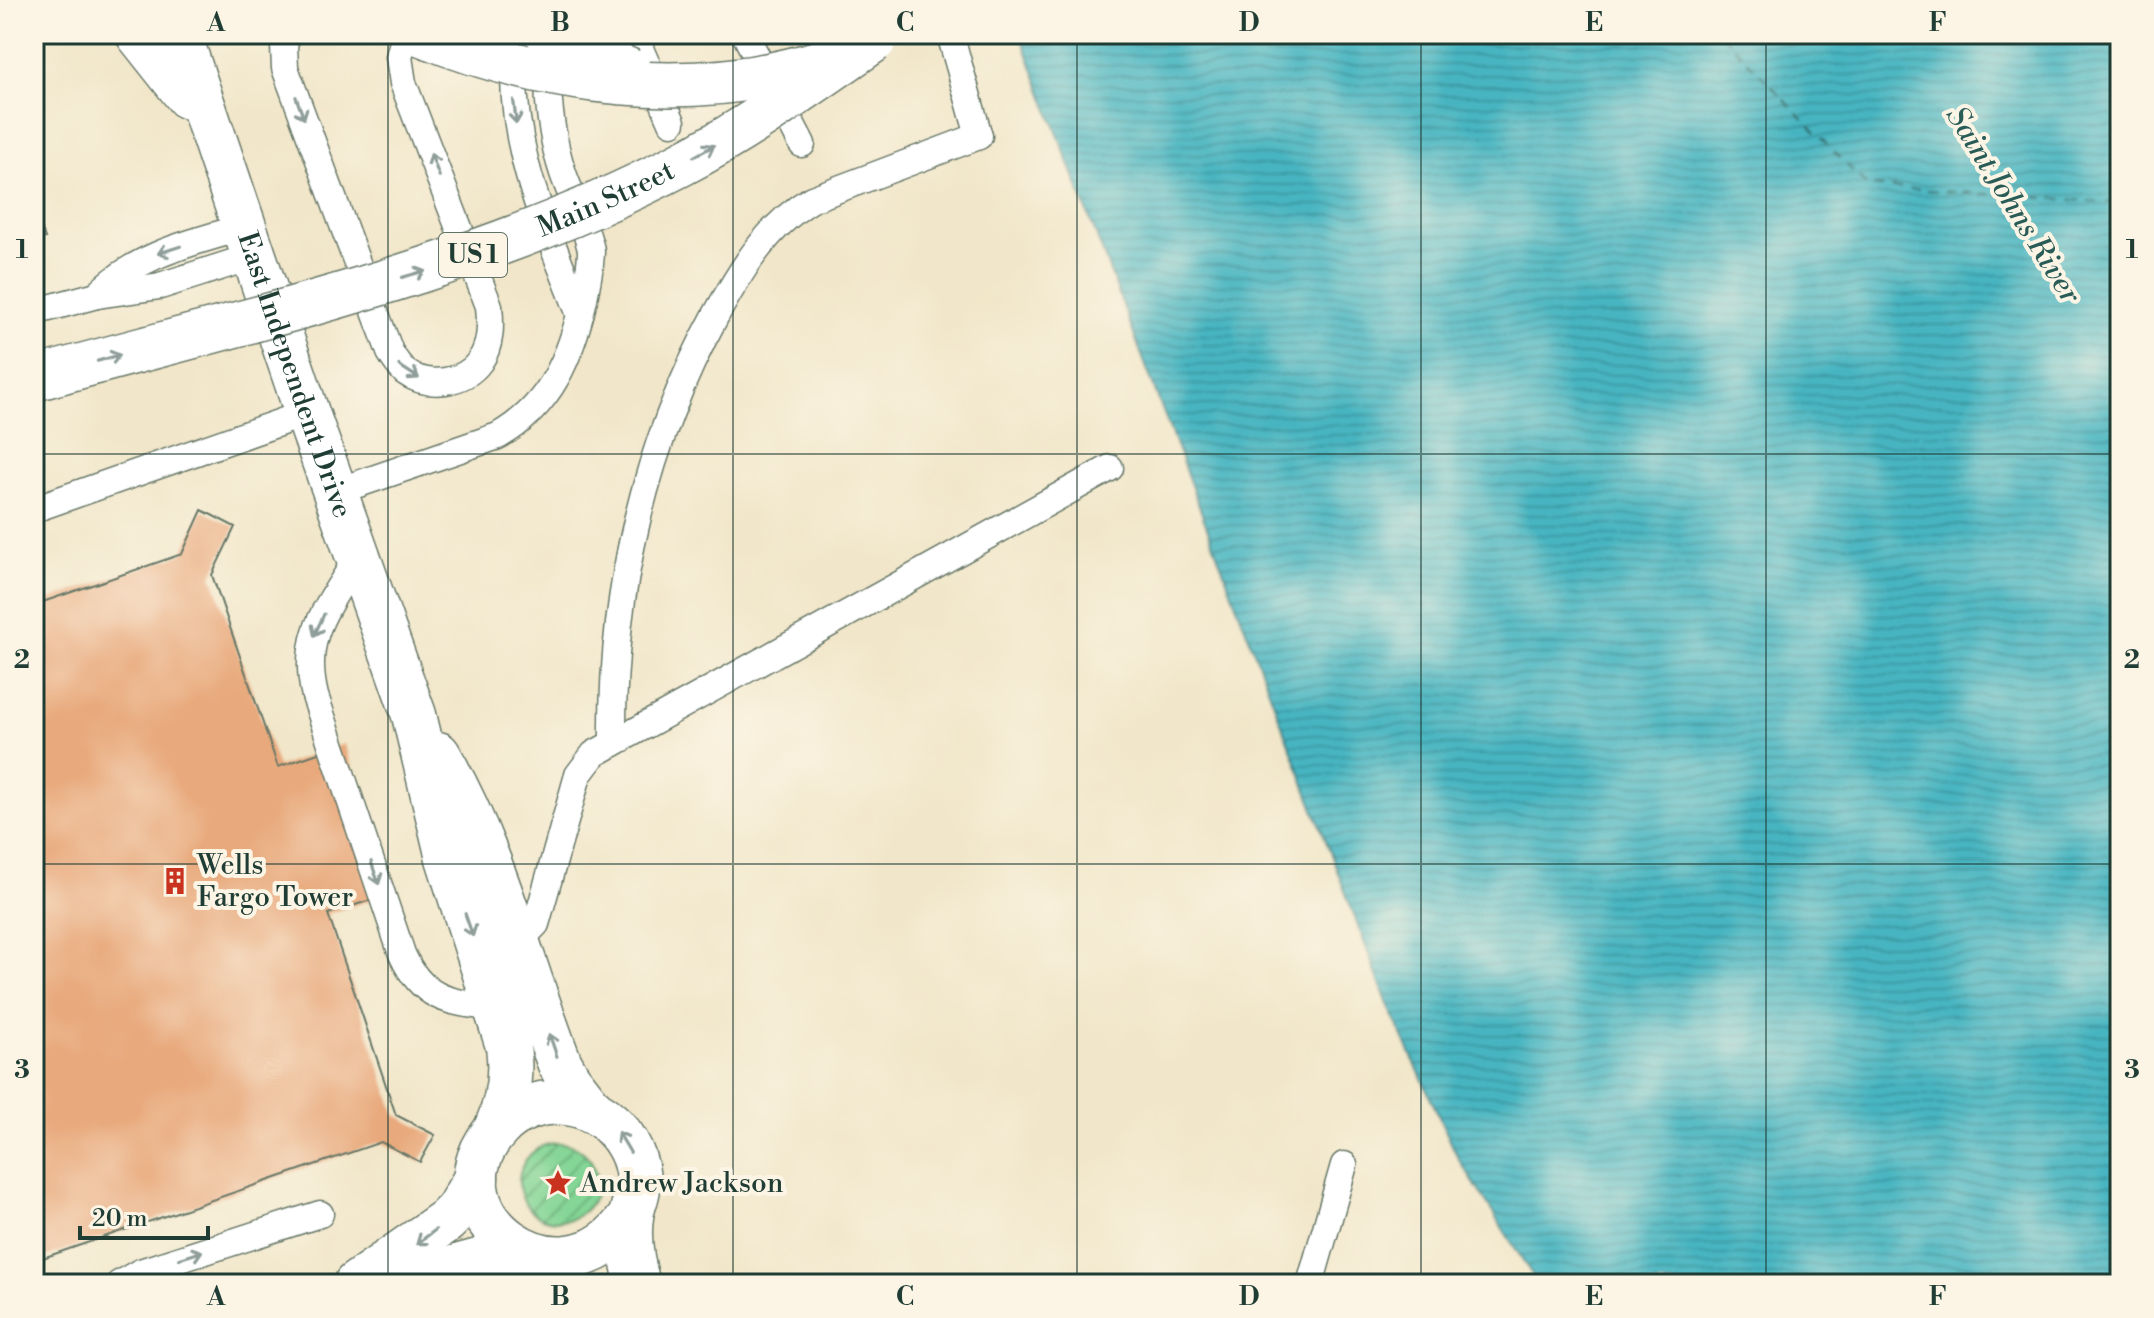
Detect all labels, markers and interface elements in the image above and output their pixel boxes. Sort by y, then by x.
text: A [206,7,226,39]
text: B [550,7,570,39]
text: C [896,7,914,39]
text: D [1239,7,1259,39]
text: E [1585,7,1603,39]
text: F [1929,7,1947,39]
one-way arrow [294,96,308,120]
one-way arrow [508,98,523,125]
water label: Saint Johns River [1937,99,2090,312]
one-way arrow [692,143,716,159]
one-way arrow [427,153,441,178]
street label: Main Street [532,153,680,245]
street label: East Independent Drive [230,227,360,522]
road number: US 1 [439,233,507,277]
text: 1 [16,234,29,266]
text: 1 [2126,234,2139,266]
one-way arrow [157,244,182,259]
one-way arrow [400,266,426,281]
one-way arrow [96,350,122,365]
one-way arrow [398,363,420,380]
one-way arrow [311,613,326,637]
text: 2 [14,644,30,676]
text: 2 [2124,644,2140,676]
place label: Wells Fargo Tower [196,848,353,915]
one-way arrow [368,860,383,885]
building icon: Wells Fargo Tower [160,866,190,896]
one-way arrow [462,913,477,938]
one-way arrow [545,1033,559,1057]
text: 3 [14,1054,30,1086]
text: 3 [2124,1054,2140,1086]
one-way arrow [616,1131,632,1154]
place label: Andrew Jackson [579,1166,784,1201]
place icon: Andrew Jackson [543,1168,573,1198]
scale bar [80,1190,208,1240]
text: 20 m [92,1204,148,1234]
one-way arrow [416,1228,437,1245]
one-way arrow [178,1247,203,1261]
text: A [206,1281,226,1313]
text: B [550,1281,570,1313]
text: C [896,1281,914,1313]
text: D [1239,1281,1259,1313]
text: E [1585,1281,1603,1313]
text: F [1929,1281,1947,1313]

